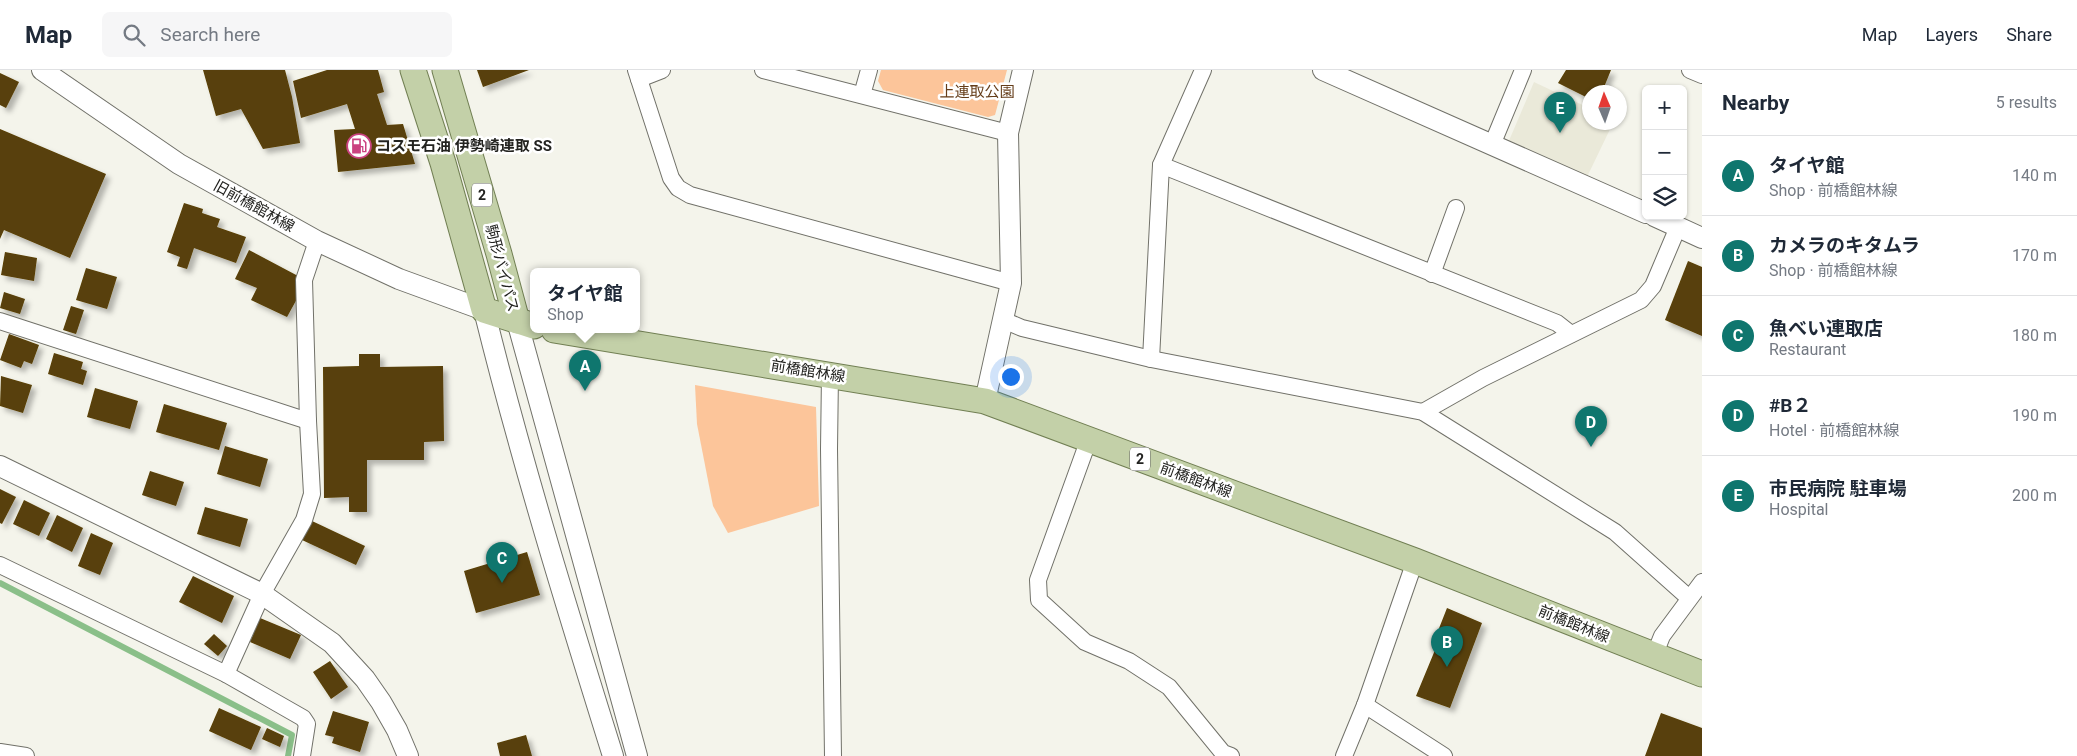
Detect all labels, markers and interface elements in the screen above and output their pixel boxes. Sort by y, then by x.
search box [102,12,452,57]
text: Map [25,21,72,49]
icon: search [120,21,148,49]
text: Search here [160,23,260,46]
text: Map [1862,24,1897,45]
text: Layers [1925,24,1978,45]
text: Share [2006,24,2052,45]
park label: 上連取公園 [939,83,1015,101]
north arrow [1582,85,1627,130]
map controls [1642,85,1687,220]
button: + [1642,85,1687,130]
text: Nearby [1722,91,1789,115]
pin: E [1544,92,1576,133]
text: 5 results [1996,93,2057,112]
button: − [1642,130,1687,175]
fuel station icon: コスモ石油 伊勢崎連取 SS [346,133,372,159]
place label: コスモ石油 伊勢崎連取 SS [376,137,552,155]
text: タイヤ館 [1769,154,1844,177]
text: A [1733,166,1743,185]
text: 140 m [2012,166,2057,185]
button: layers [1642,175,1687,220]
street label: 旧前橋館林線 [210,176,298,236]
text: Shop · 前橋館林線 [1769,181,1898,200]
road number: 2 [472,184,492,206]
street label: 駒形バイパス [482,222,522,314]
text: カメラのキタムラ [1769,234,1920,257]
text: B [1733,246,1743,265]
text: 170 m [2012,246,2057,265]
text: Shop · 前橋館林線 [1769,261,1898,280]
popup [530,268,640,333]
text: タイヤ館 [547,282,623,305]
text: Shop [547,305,584,324]
text: 魚べい連取店 [1769,317,1883,340]
text: C [1733,326,1743,345]
text: 180 m [2012,326,2057,345]
text: Restaurant [1769,340,1846,359]
pin: A [569,350,601,391]
street label: 前橋館林線 [770,356,846,386]
your location [998,364,1024,390]
text: #B２ [1769,394,1811,417]
pin: D [1575,406,1607,447]
text: D [1733,406,1743,425]
text: 190 m [2012,406,2057,425]
text: Hotel · 前橋館林線 [1769,421,1899,440]
road number: 2 [1130,448,1150,470]
street label: 前橋館林線 [1158,459,1234,501]
text: 市民病院 駐車場 [1769,477,1907,500]
text: E [1734,486,1743,505]
text: 200 m [2012,486,2057,505]
text: Hospital [1769,500,1829,519]
pin: C [486,542,518,583]
street label: 前橋館林線 [1536,602,1612,646]
pin: B [1431,626,1463,667]

